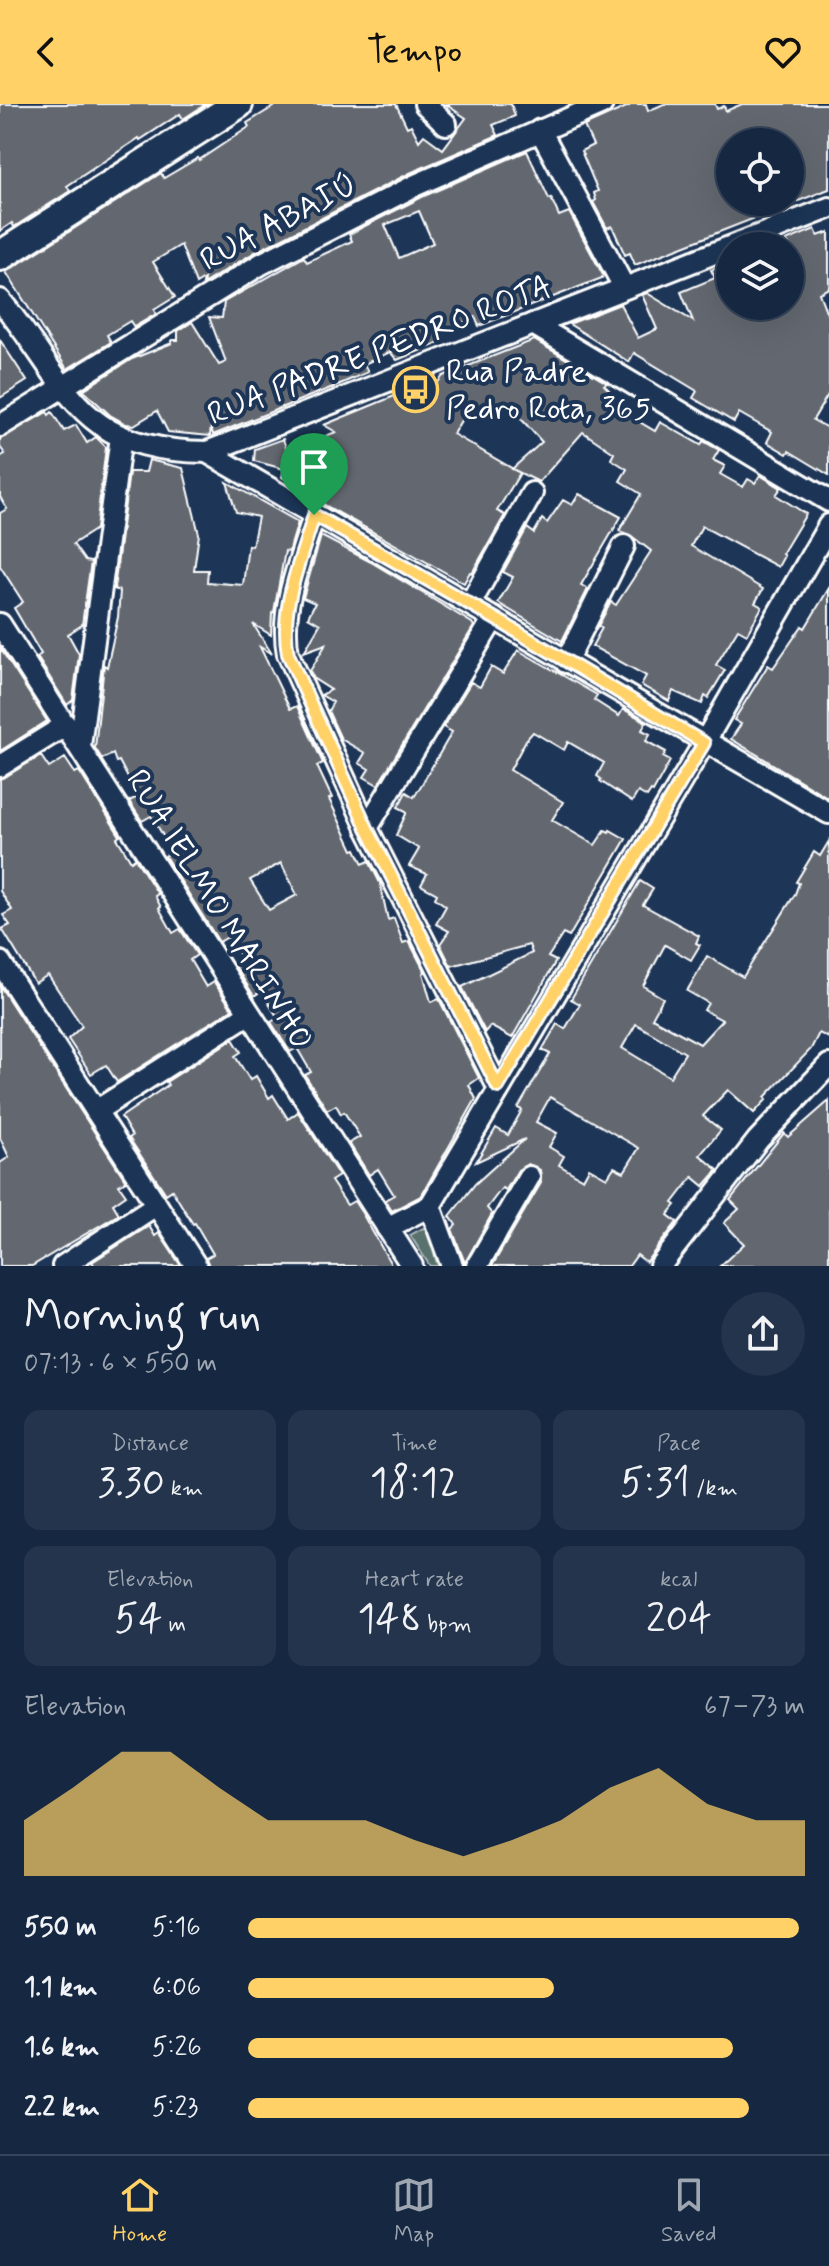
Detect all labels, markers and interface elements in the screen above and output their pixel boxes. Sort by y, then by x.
text: Tempo [367,29,462,76]
icon: back [24,30,68,74]
icon: heart [761,30,805,74]
map controls [716,128,804,320]
button: locate [716,128,804,216]
street label: RUA ABAIÚ [193,164,365,282]
button: layers [716,232,804,320]
street label: RUA PADRE PEDRO ROTA [202,266,558,436]
place label: Rua Padre Pedro Rota, 365 [446,351,651,430]
bus stop icon: Rua Padre Pedro Rota, 365 [391,366,439,414]
pin [280,433,348,515]
icon: arrive [292,445,336,489]
street label: RUA IELMO MARINHO [116,762,322,1058]
text: Morning run [24,1288,261,1346]
button: share [721,1292,805,1376]
text: 07:13 · 6 × 550 m [24,1347,217,1381]
text: Distance [111,1430,189,1458]
text: Time [391,1430,438,1458]
text: Pace [657,1430,701,1458]
text: 3.30 [97,1458,165,1510]
text: 18:12 [370,1458,459,1510]
text: 5:31 [620,1458,690,1510]
text: km [165,1475,203,1503]
text: /km [690,1475,738,1503]
text: Elevation [107,1566,193,1594]
text: Heart rate [365,1566,464,1594]
text: kcal [660,1566,697,1594]
text: 54 [114,1594,163,1646]
text: 148 [357,1594,421,1646]
text: 204 [646,1594,712,1646]
text: m [163,1611,186,1639]
text: bpm [421,1611,472,1639]
text: Elevation [24,1690,126,1724]
text: 67–73 m [704,1690,805,1724]
text: 550 m [24,1911,97,1945]
text: 5:16 [152,1911,201,1945]
text: 1.1 km [24,1971,98,2005]
text: 6:06 [152,1971,201,2005]
text: 1.6 km [24,2031,99,2065]
text: 5:26 [152,2031,202,2065]
text: 2.2 km [24,2091,100,2125]
text: 5:23 [152,2091,198,2125]
tab: Home [112,2173,167,2249]
tab: Map [392,2173,436,2249]
tab: Saved [661,2173,717,2249]

